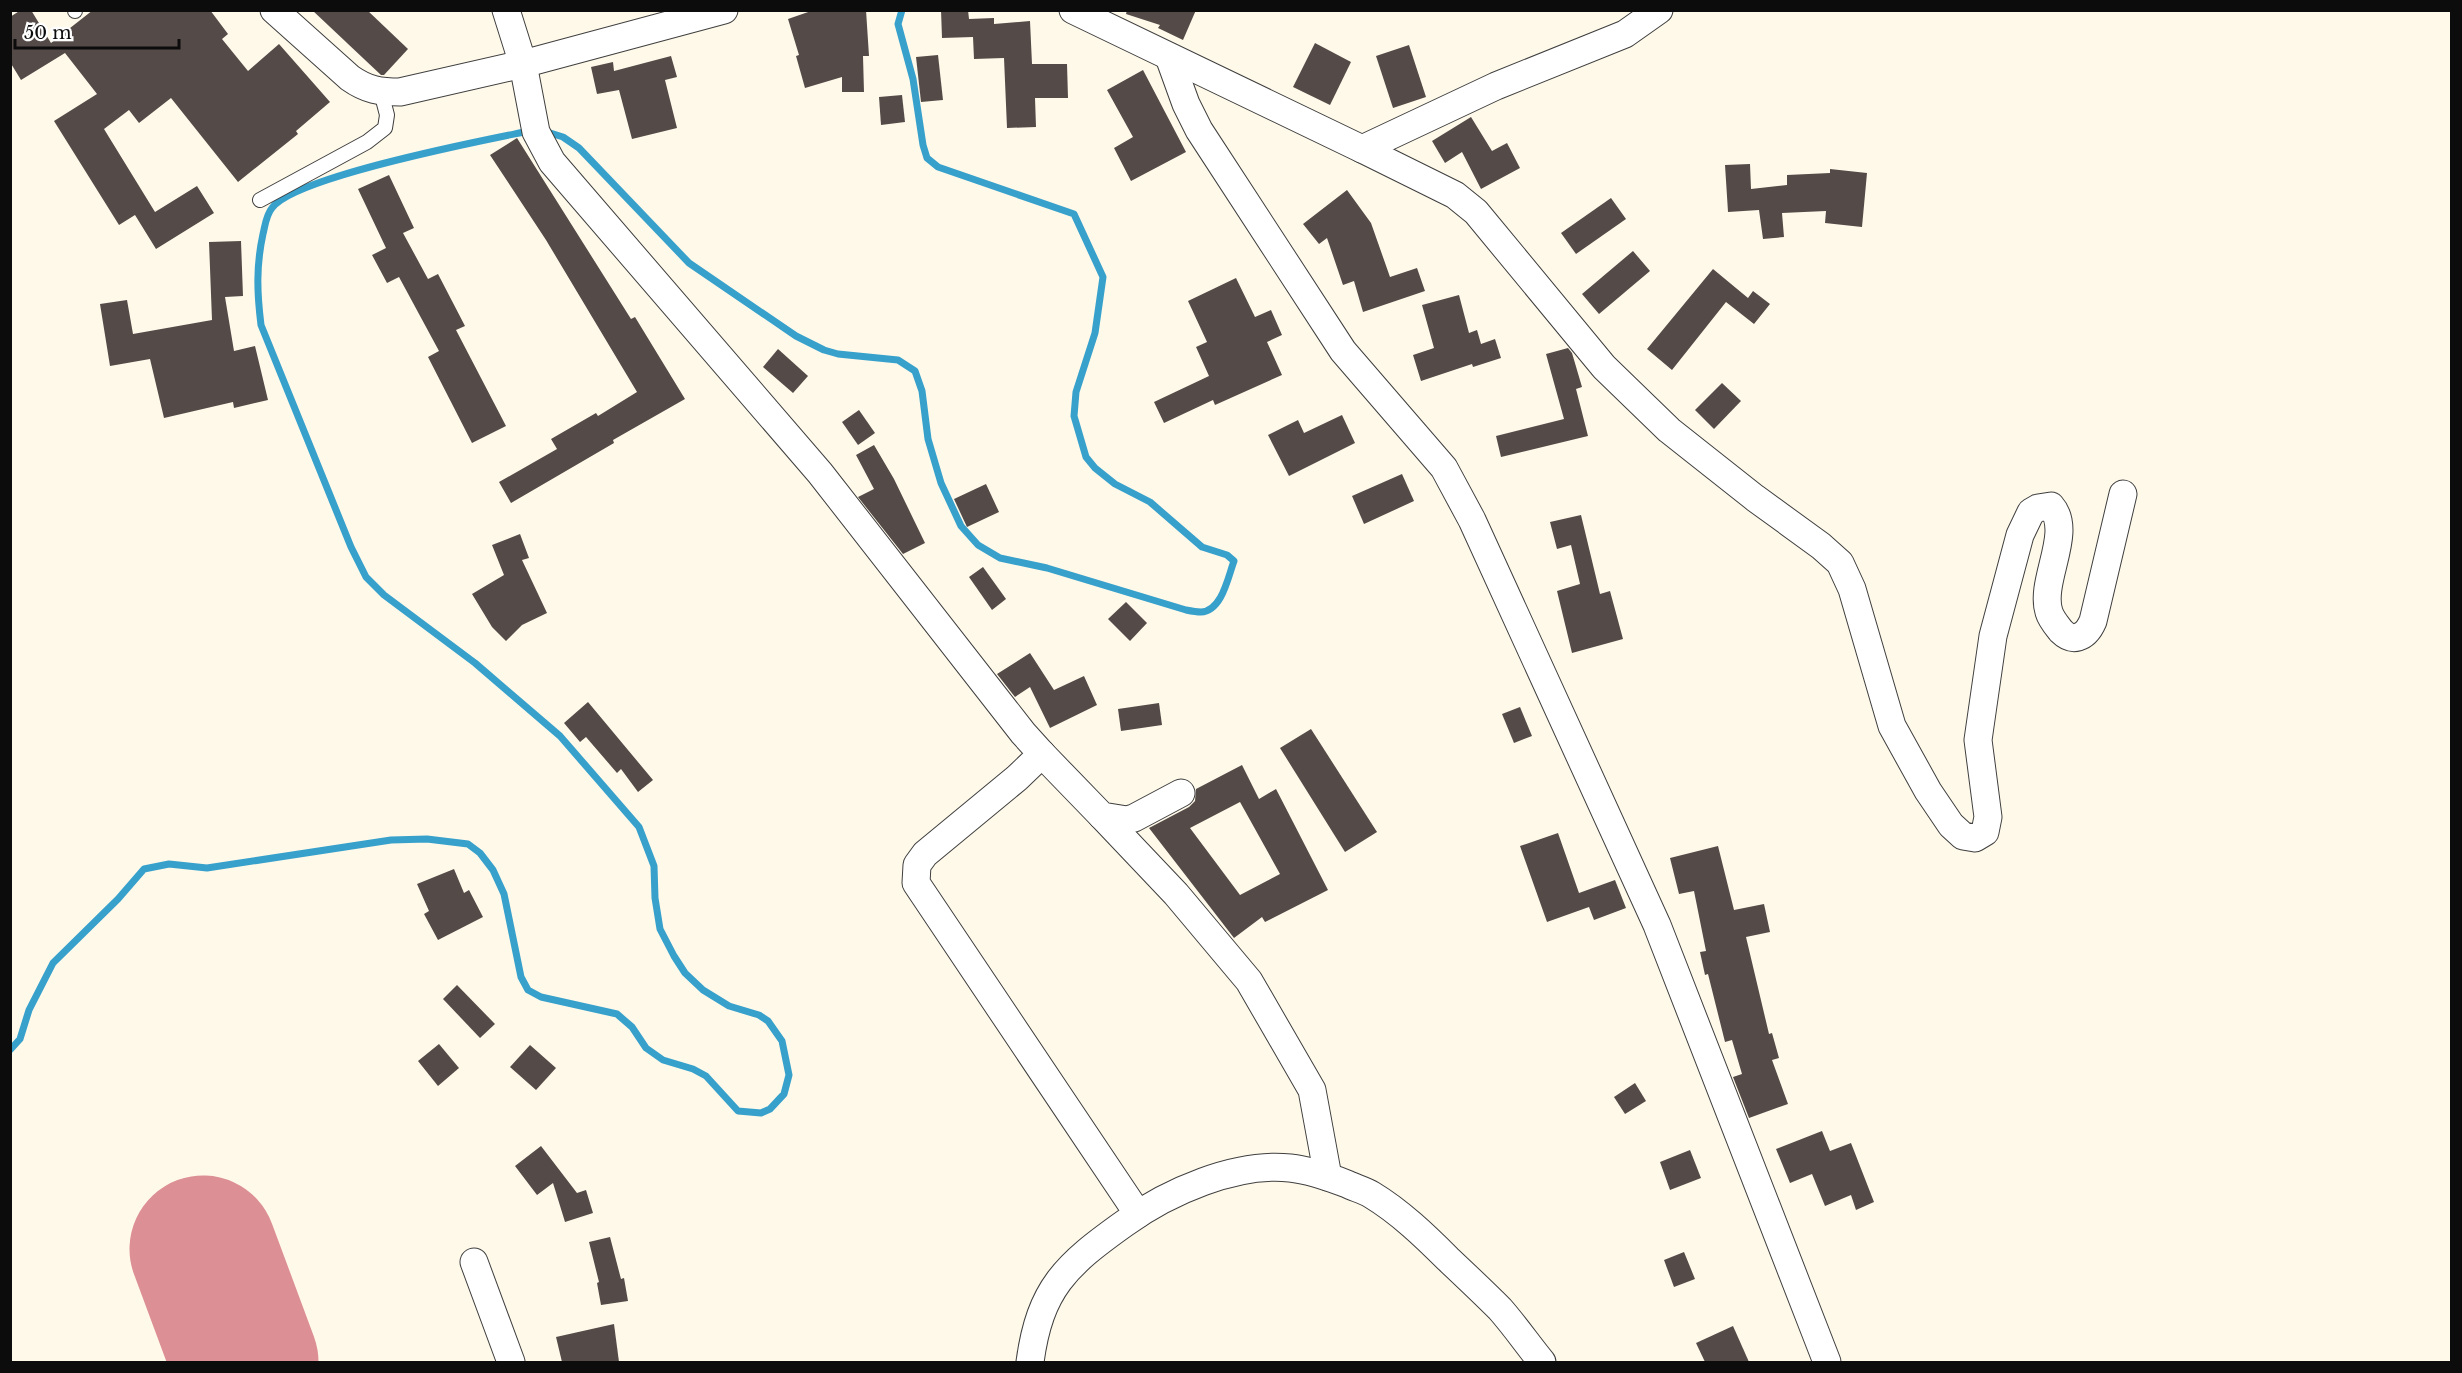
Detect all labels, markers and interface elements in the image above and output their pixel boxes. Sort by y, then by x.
scale bar [15,12,178,50]
text: 50 m [24,22,72,44]

